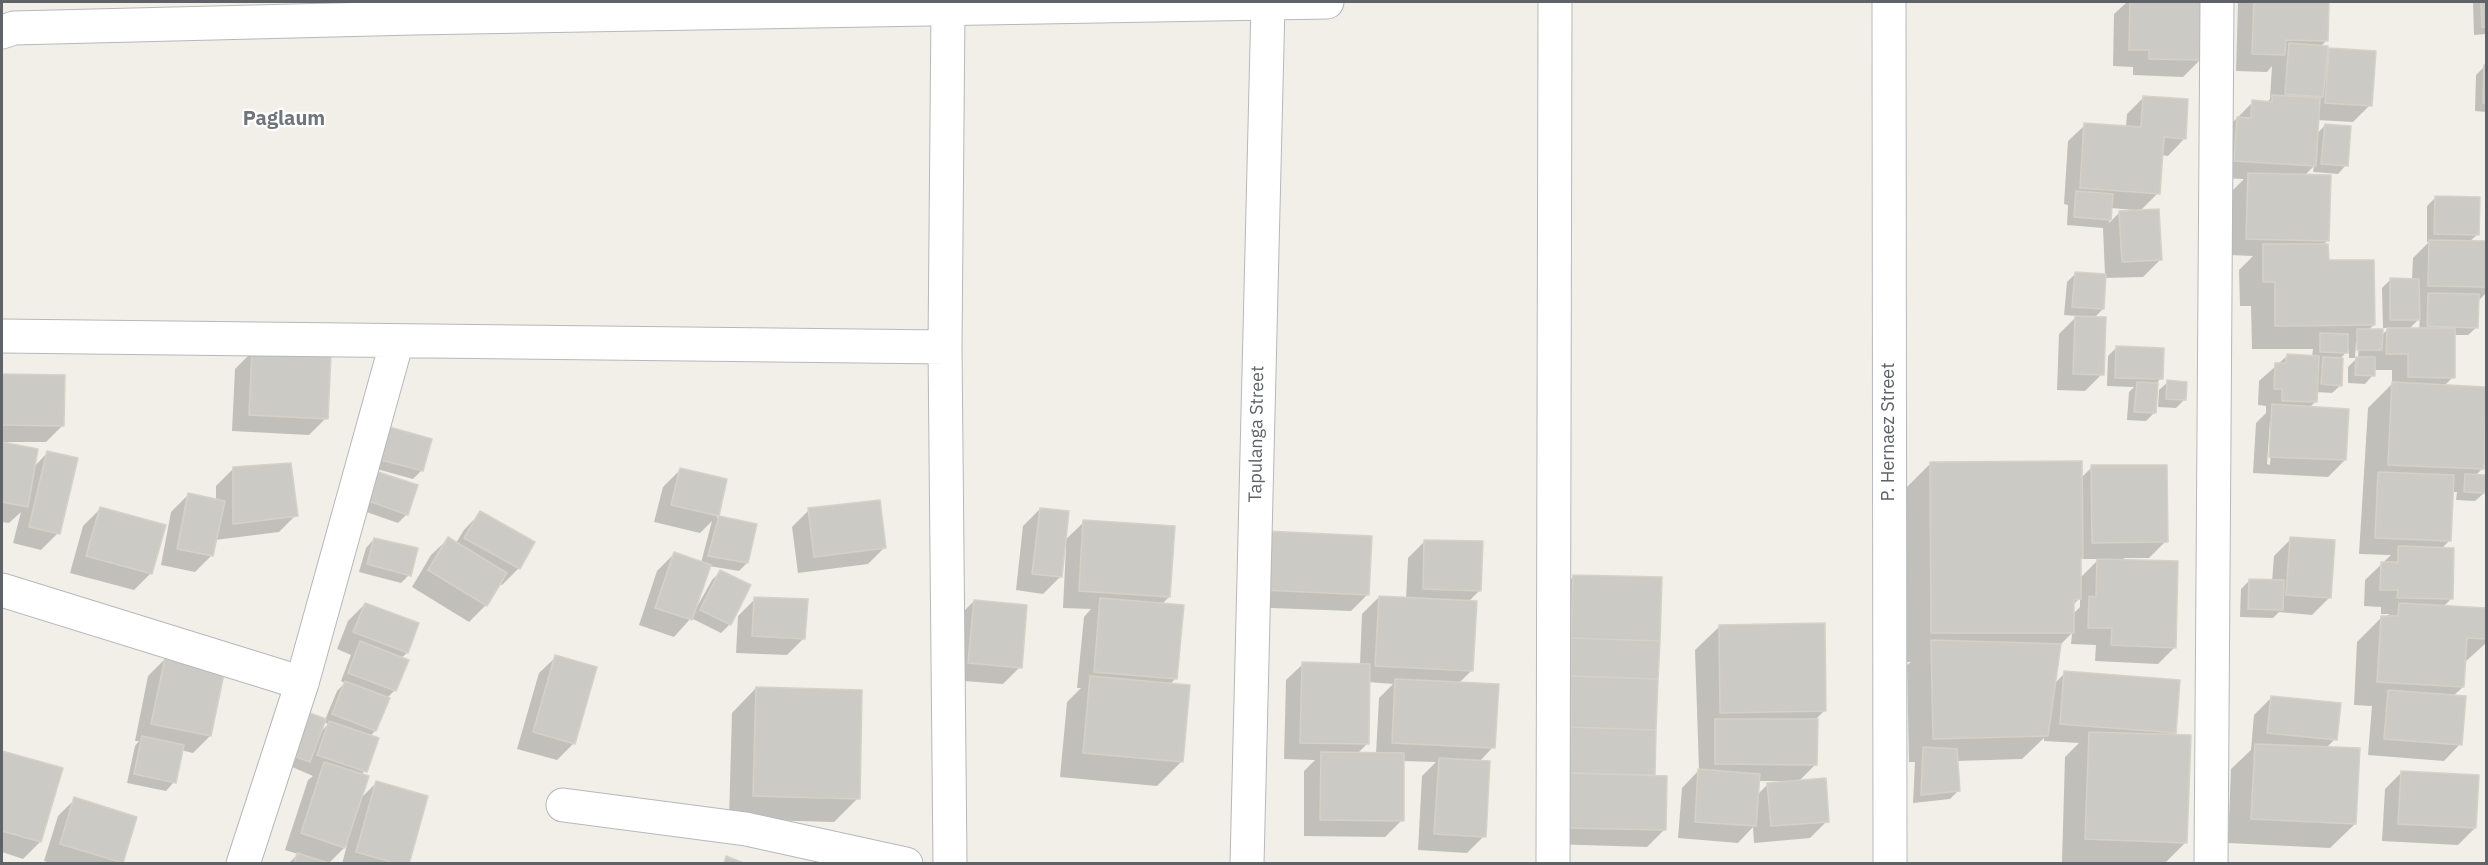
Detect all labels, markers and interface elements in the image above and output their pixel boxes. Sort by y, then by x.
district label: Paglaum [243,107,325,131]
street label: P. Hernaez Street [1878,362,1900,502]
street label: Tapulanga Street [1245,365,1269,503]

